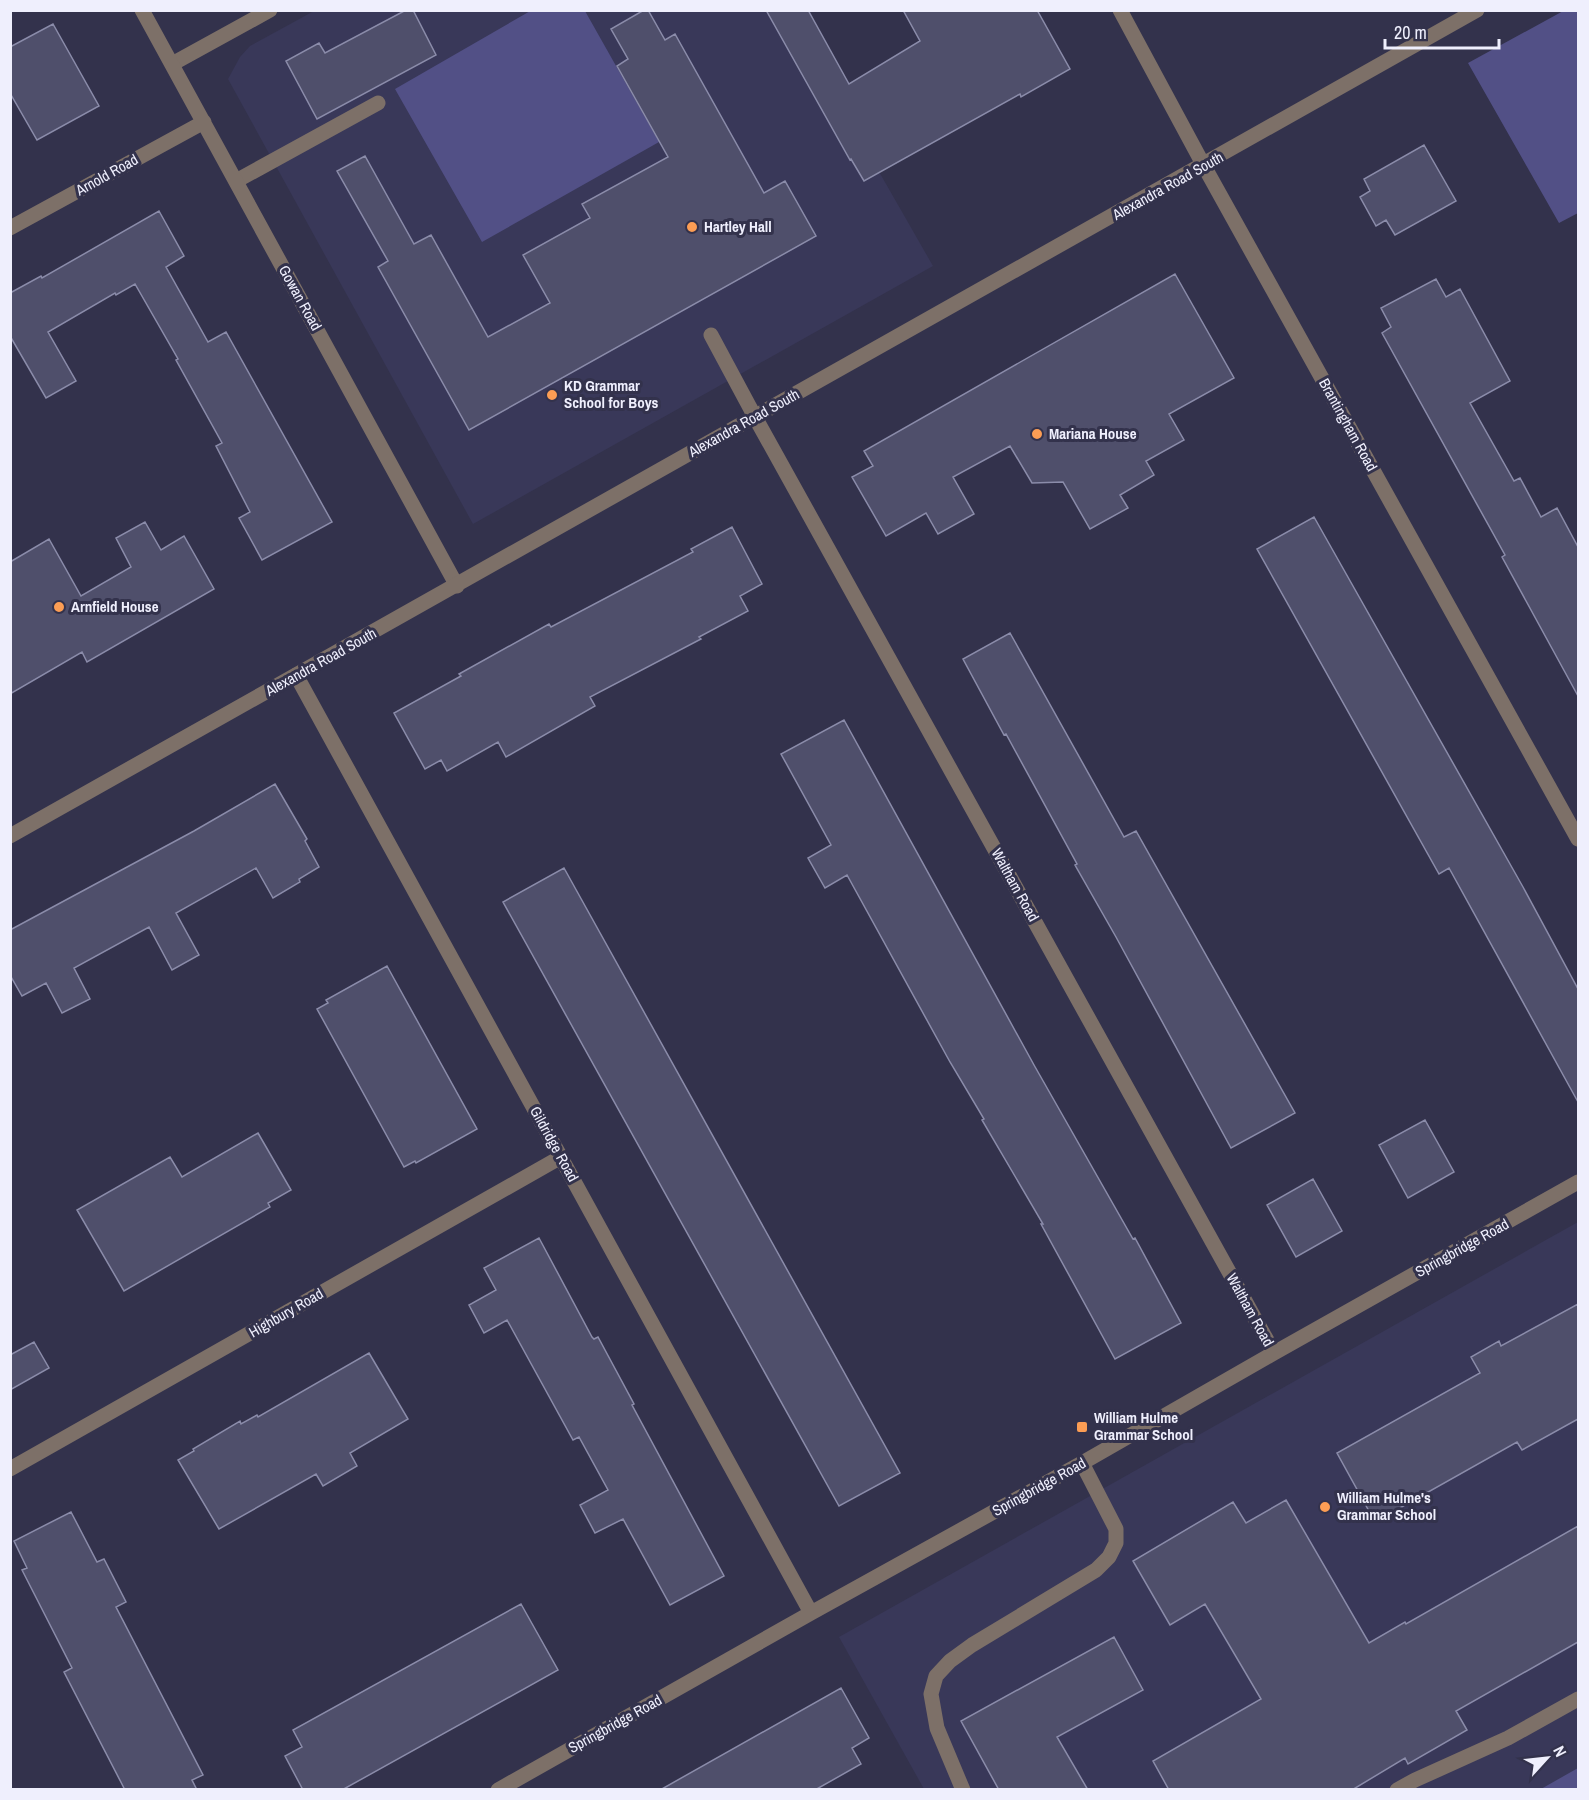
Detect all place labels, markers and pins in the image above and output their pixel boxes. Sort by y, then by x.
place label: Hartley Hall [704,216,772,237]
marker: Hartley Hall [685,220,699,234]
place label: KD Grammar School for Boys [564,375,658,413]
marker: KD Grammar School for Boys [545,388,559,402]
place label: Mariana House [1049,423,1137,444]
marker: Mariana House [1030,427,1044,441]
place label: Arnfield House [71,596,159,617]
marker: Arnfield House [52,600,66,614]
place label: William Hulme Grammar School [1094,1407,1193,1445]
marker: William Hulme Grammar School [1075,1420,1089,1434]
place label: William Hulme's Grammar School [1337,1487,1436,1525]
marker: William Hulme's Grammar School [1318,1500,1332,1514]

